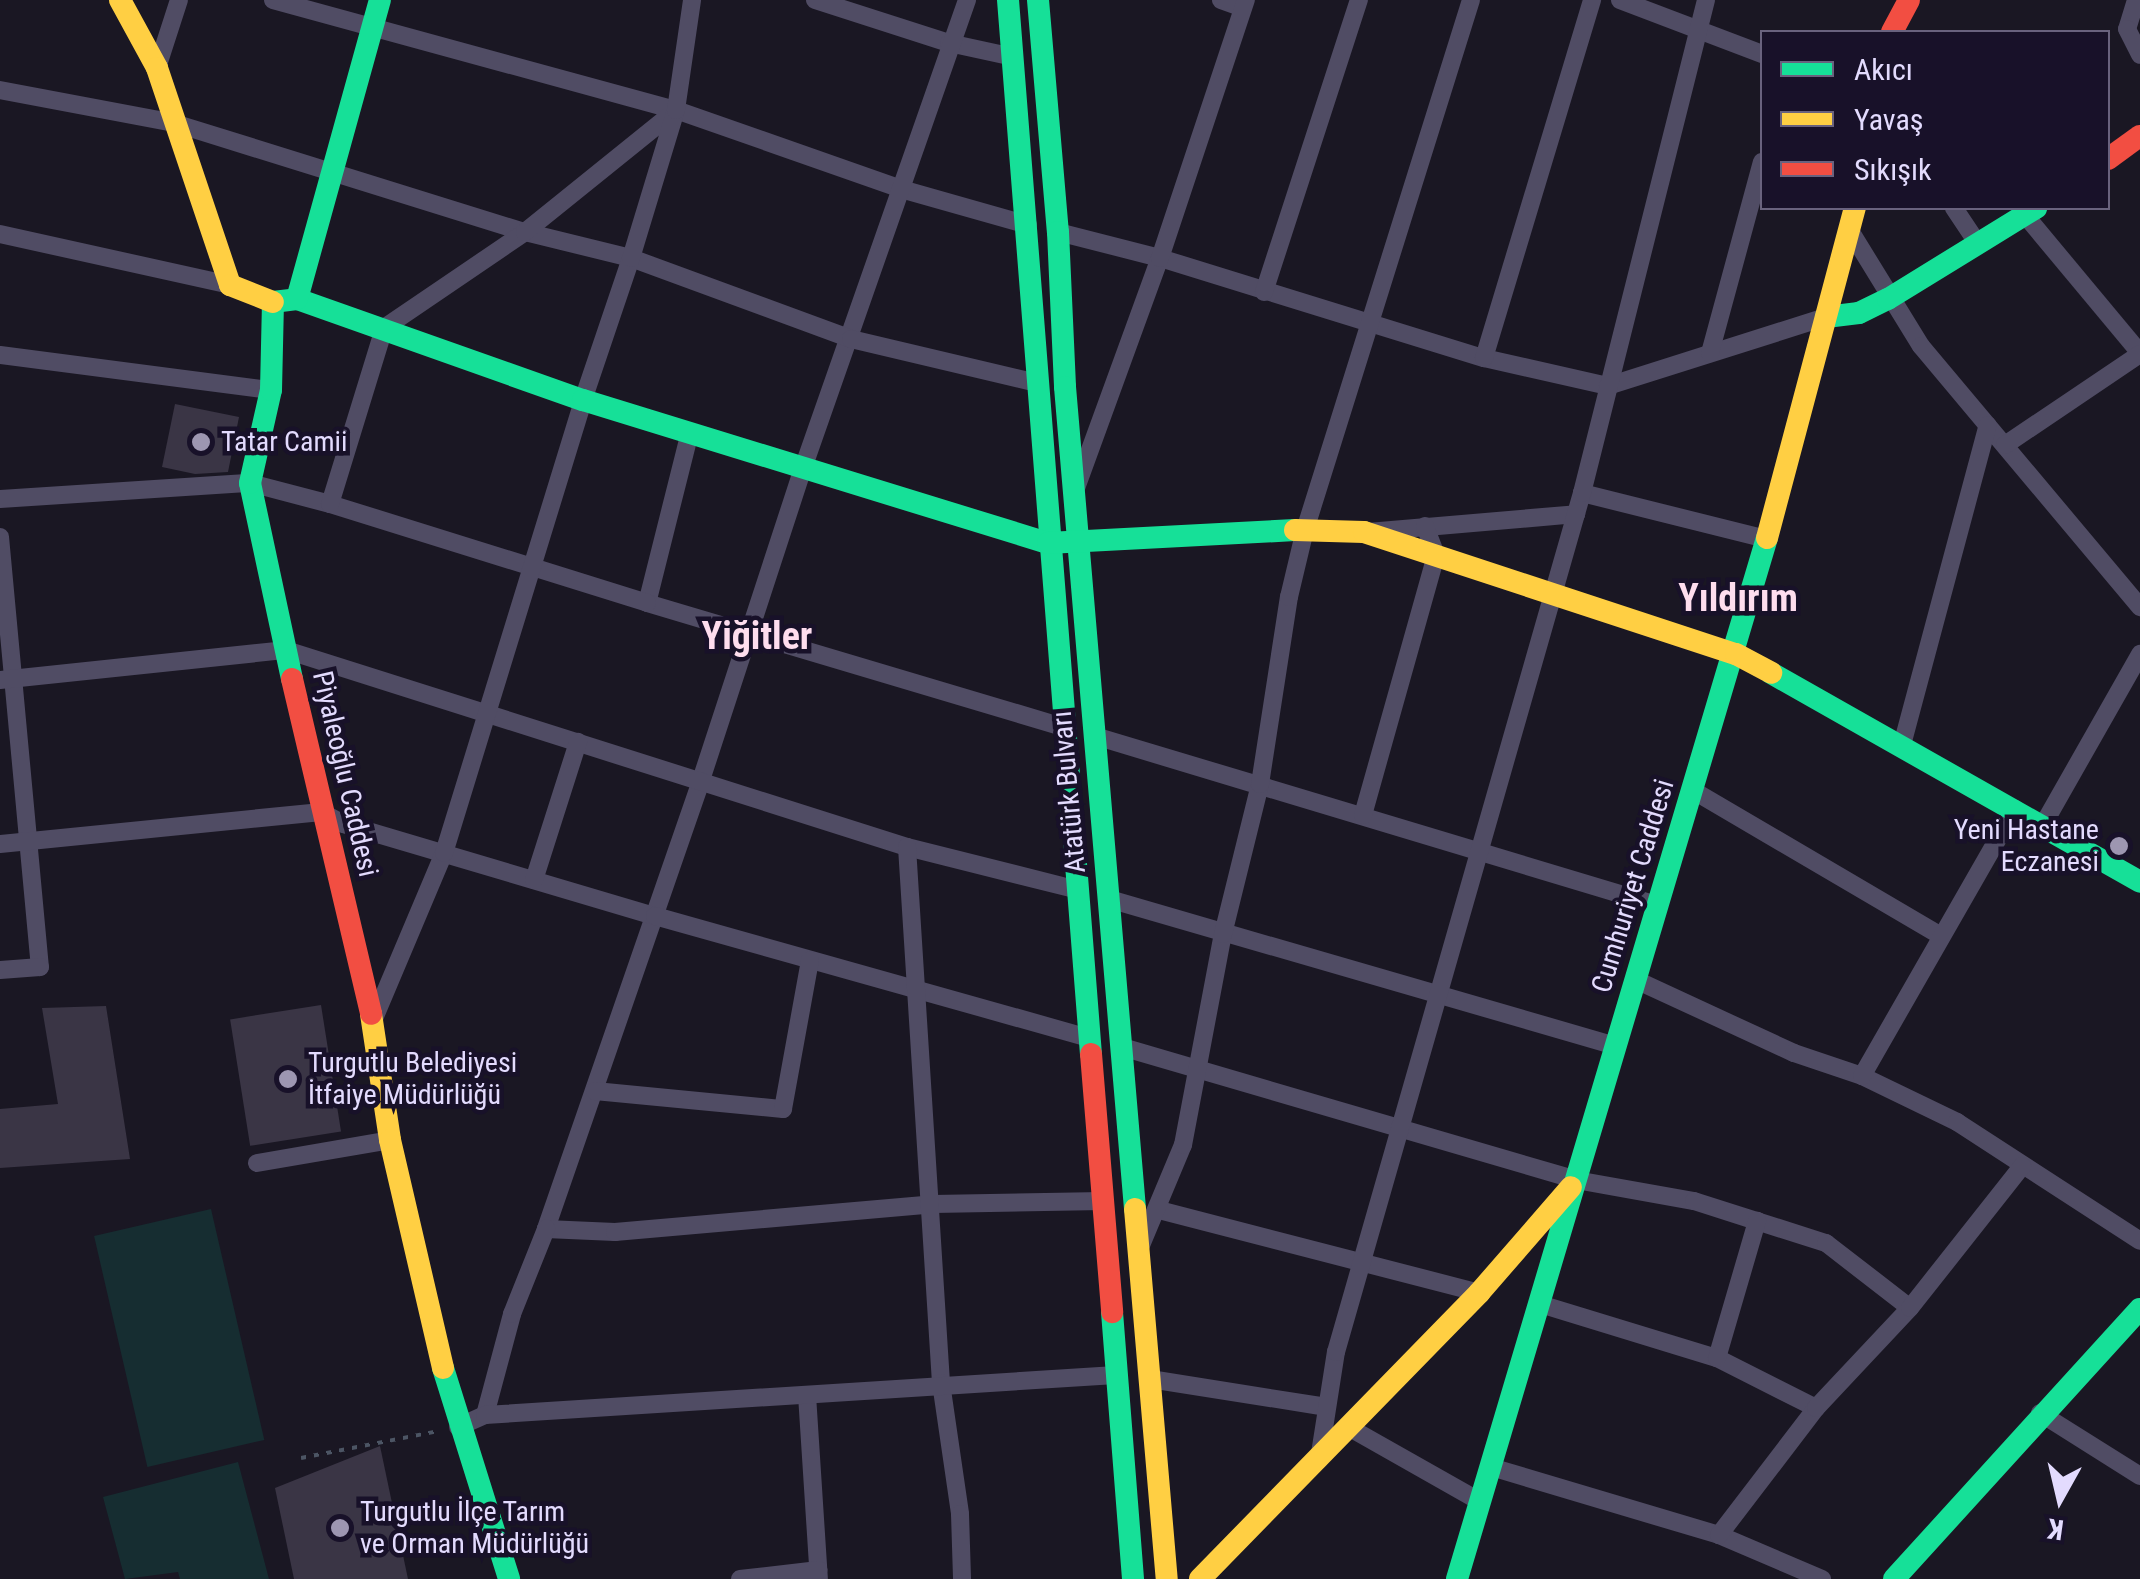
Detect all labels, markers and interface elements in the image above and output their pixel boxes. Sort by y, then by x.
legend [1760,30,2110,210]
text: Akıcı [1854,52,1913,87]
text: Yavaş [1854,102,1924,137]
text: Sıkışık [1854,152,1931,187]
place label: Tatar Camii [221,425,347,459]
marker: Tatar Camii [190,431,212,453]
district label: Yıldırım [1678,576,1798,622]
district label: Yiğitler [702,614,812,660]
street label: Piyaleoğlu Caddesi [305,668,385,880]
street label: Atatürk Bulvarı [1045,710,1093,874]
street label: Cumhuriyet Caddesi [1585,775,1681,997]
place label: Yeni Hastane Eczanesi [1954,813,2099,879]
marker: Yeni Hastane Eczanesi [2108,835,2130,857]
place label: Turgutlu Belediyesi İtfaiye Müdürlüğü [308,1046,517,1112]
marker: Turgutlu Belediyesi İtfaiye Müdürlüğü [277,1068,299,1090]
north arrow [2010,1449,2110,1549]
place label: Turgutlu İlçe Tarım ve Orman Müdürlüğü [360,1495,589,1561]
text: K [2046,1512,2066,1547]
marker: Turgutlu İlçe Tarım ve Orman Müdürlüğü [329,1517,351,1539]

